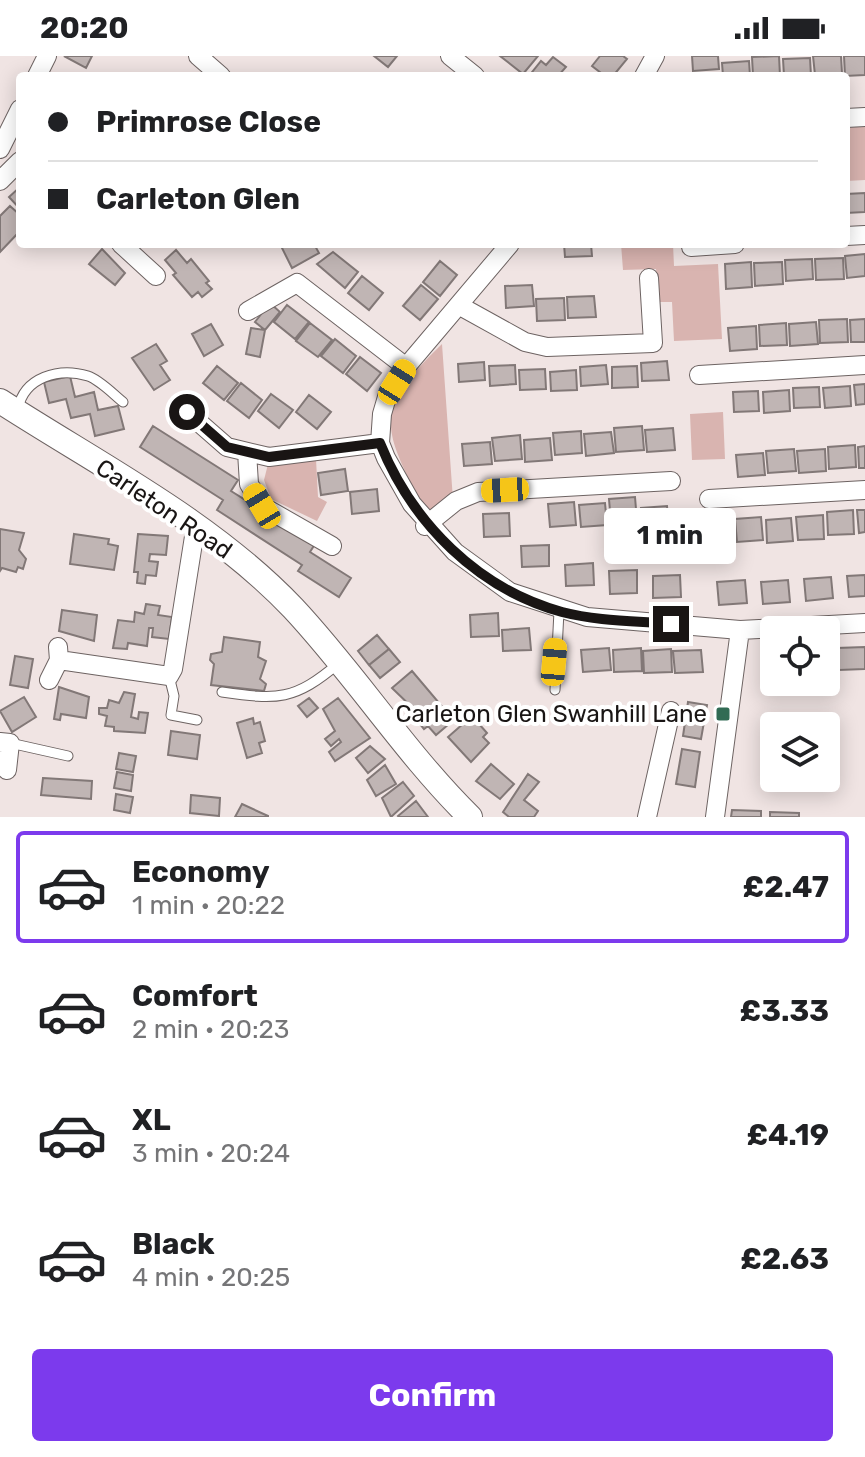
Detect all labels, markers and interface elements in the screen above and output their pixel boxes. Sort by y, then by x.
text: 20:20 [40,10,129,46]
text: Primrose Close [96,104,321,140]
text: Carleton Glen [96,181,300,217]
car [374,355,420,409]
route start [169,394,205,430]
street label: Carleton Road [91,453,237,565]
car [480,477,530,503]
car [239,479,285,533]
callout: 1 min [605,508,737,564]
text: 1 min [637,520,703,551]
route end [653,606,689,642]
map controls [760,616,840,792]
button: locate [760,616,840,696]
car [540,637,568,687]
place label: Carleton Glen Swanhill Lane [396,700,707,728]
marker: Carleton Glen Swanhill Lane [714,705,732,723]
button: layers [760,712,840,792]
icon: car [36,851,108,923]
text: Economy [132,854,270,890]
text: £2.47 [743,869,829,905]
text: 1 min · 20:22 [132,890,285,921]
icon: car [36,975,108,1047]
text: Comfort [132,978,258,1014]
text: £3.33 [740,993,829,1029]
text: 2 min · 20:23 [132,1014,289,1045]
icon: car [36,1099,108,1171]
text: XL [132,1102,171,1138]
text: £4.19 [746,1117,829,1153]
text: 3 min · 20:24 [132,1138,290,1169]
icon: car [36,1223,108,1295]
text: Black [132,1226,215,1262]
text: £2.63 [740,1241,829,1277]
text: 4 min · 20:25 [132,1262,290,1293]
button: Confirm [32,1349,833,1441]

